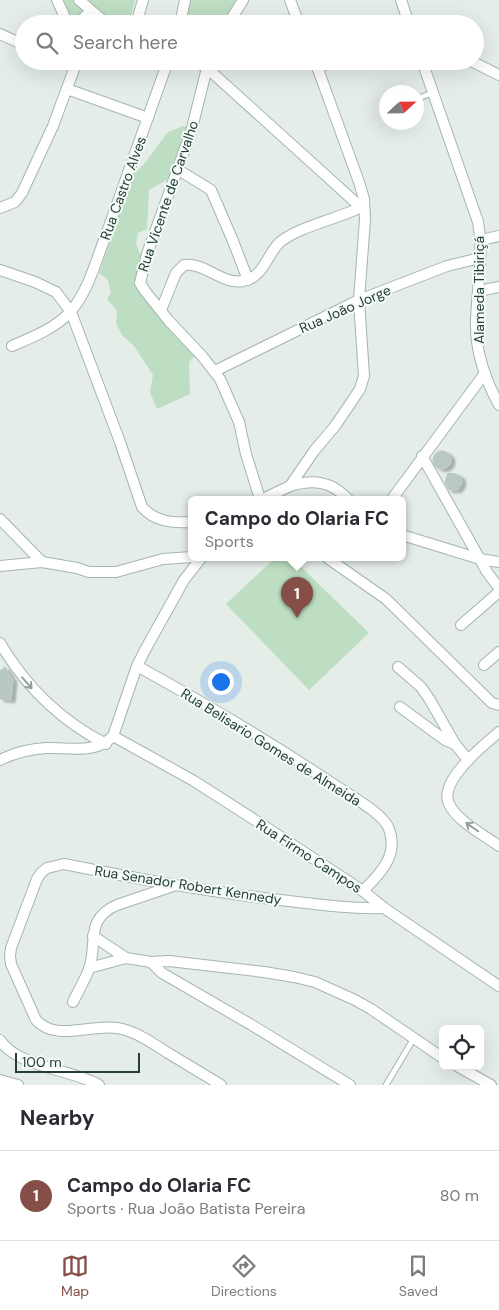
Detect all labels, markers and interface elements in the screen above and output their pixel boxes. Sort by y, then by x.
search box [15,15,484,70]
icon: search [33,29,61,57]
text: Search here [73,30,178,55]
north arrow [379,85,424,130]
street label: Rua Vicente de Carvalho [134,118,202,274]
street label: Rua Castro Alves [96,134,150,242]
street label: Alameda Tibiriçá [470,236,488,344]
street label: Rua João Jorge [296,281,394,337]
popup [188,496,406,561]
text: Campo do Olaria FC [205,506,389,531]
text: Sports [205,531,254,552]
pin: 1 [281,577,313,618]
your location [208,669,234,695]
one-way arrow [22,677,33,690]
street label: Rua Belisario Gomes de Almeida [178,684,364,810]
street label: Rua Firmo Campos [253,815,365,897]
one-way arrow [465,822,479,832]
street label: Rua Senador Robert Kennedy [93,861,283,909]
map controls [439,1025,484,1070]
button: locate [439,1025,484,1070]
scale bar [15,1050,140,1073]
text: 100 m [22,1053,62,1071]
text: Nearby [20,1104,94,1132]
text: Campo do Olaria FC [67,1173,251,1198]
text: 1 [33,1185,39,1206]
text: 80 m [440,1185,479,1206]
text: Sports · Rua João Batista Pereira [67,1198,306,1219]
tab: Map [61,1252,89,1300]
tab: Directions [211,1252,277,1300]
tab: Saved [399,1252,438,1300]

